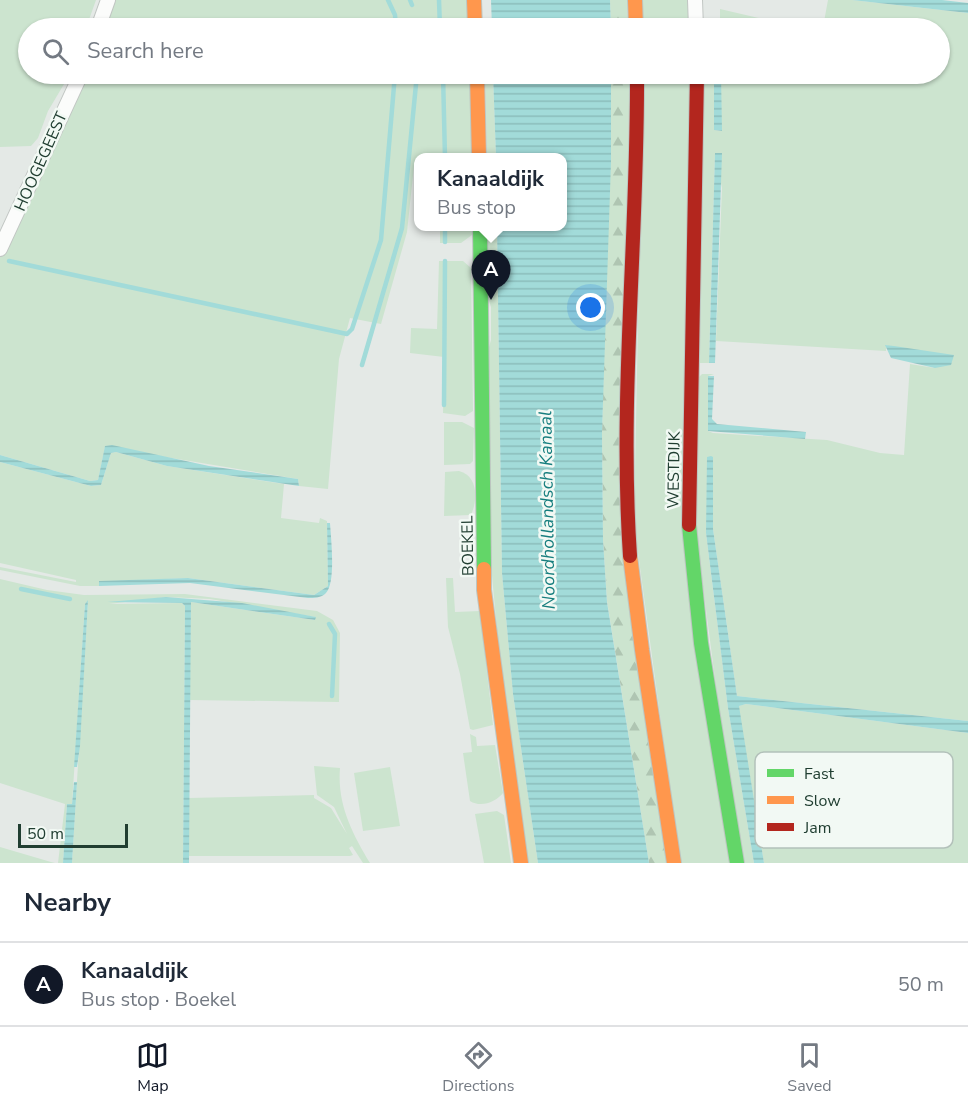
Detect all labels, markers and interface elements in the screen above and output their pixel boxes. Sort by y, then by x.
search box [18,18,950,84]
icon: search [39,35,72,68]
text: Search here [87,36,204,66]
street label: HOOGEGEEST [9,108,73,215]
popup [414,153,567,231]
text: Kanaaldijk [437,164,544,194]
text: Bus stop [437,194,516,221]
pin: A [472,250,510,300]
your location [576,293,605,322]
water label: Noordhollandsch Kanaal [533,411,561,609]
street label: WESTDIJK [662,430,686,509]
street label: BOEKEL [456,515,480,576]
legend [755,752,953,848]
text: Fast [804,763,835,785]
text: Slow [804,790,841,812]
text: Jam [803,817,831,839]
scale bar [18,821,128,848]
text: 50 m [27,823,64,845]
text: Nearby [24,885,111,920]
text: Kanaaldijk [81,956,188,986]
text: A [36,971,51,998]
text: 50 m [898,971,944,998]
text: Bus stop · Boekel [81,986,236,1013]
tab: Map [136,1039,169,1097]
tab: Directions [442,1039,514,1097]
tab: Saved [787,1039,832,1097]

